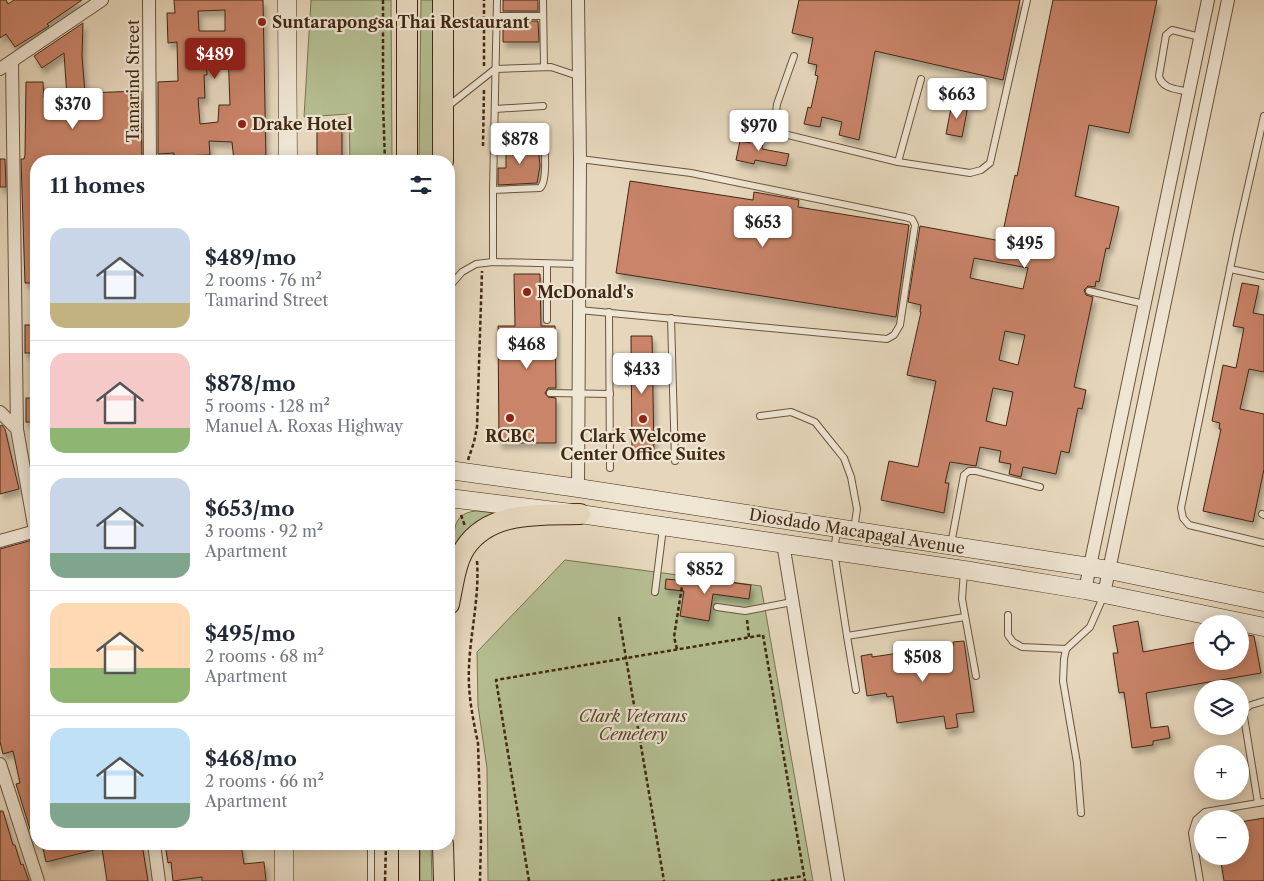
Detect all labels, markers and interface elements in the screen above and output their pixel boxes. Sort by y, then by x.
place label: Suntarapongsa Thai Restaurant [272,12,530,32]
marker: Suntarapongsa Thai Restaurant [256,16,268,28]
street label: Tamarind Street [123,19,143,143]
pin: $489 [185,38,245,80]
text: $489 [196,44,234,64]
pin: $663 [927,78,987,120]
text: $663 [938,84,976,104]
pin: $370 [43,88,103,130]
text: $370 [55,94,91,114]
pin: $970 [729,110,789,152]
place label: Drake Hotel [252,114,353,134]
text: $970 [740,116,778,136]
marker: Drake Hotel [236,118,248,130]
pin: $878 [490,122,550,165]
text: $878 [502,129,538,149]
icon: filters [407,171,435,199]
text: 11 homes [50,173,145,198]
pin: $653 [733,206,793,248]
text: $653 [745,212,781,232]
pin: $495 [995,226,1055,269]
text: $495 [1007,233,1043,253]
text: $489/mo [205,245,296,270]
icon: home [90,248,150,308]
text: 2 rooms · 76 m² [205,270,322,290]
place label: McDonald's [537,282,634,302]
marker: McDonald's [521,286,533,298]
text: Tamarind Street [205,290,328,310]
pin: $468 [497,328,557,370]
text: $468 [508,334,546,354]
pin: $433 [612,352,672,395]
text: $433 [624,359,660,379]
text: $878/mo [205,371,296,396]
icon: home [90,373,150,433]
text: 5 rooms · 128 m² [205,396,330,416]
marker: RCBC [504,412,516,424]
marker: Clark Welcome Center Office Suites [637,413,649,425]
text: Manuel A. Roxas Highway [205,416,403,436]
place label: RCBC [485,426,535,446]
place label: Clark Welcome Center Office Suites [561,426,725,464]
text: $653/mo [205,496,295,521]
icon: home [90,498,150,558]
street label: Diosdado Macapagal Avenue [748,504,966,558]
text: 3 rooms · 92 m² [205,521,323,541]
text: Apartment [205,541,287,561]
pin: $852 [675,552,735,595]
text: $852 [686,559,724,579]
map controls [1194,615,1249,865]
button: locate [1194,615,1249,670]
text: $495/mo [205,621,295,646]
icon: home [90,623,150,683]
pin: $508 [893,640,953,683]
text: 2 rooms · 68 m² [205,646,324,666]
text: $508 [904,647,942,667]
text: Apartment [205,666,287,686]
button: layers [1194,680,1249,735]
park label: Clark Veterans Cemetery [579,706,687,744]
button: + [1194,745,1249,800]
text: $468/mo [205,746,297,771]
icon: home [90,748,150,808]
text: 2 rooms · 66 m² [205,771,324,791]
text: Apartment [205,791,287,811]
button: − [1194,810,1249,865]

